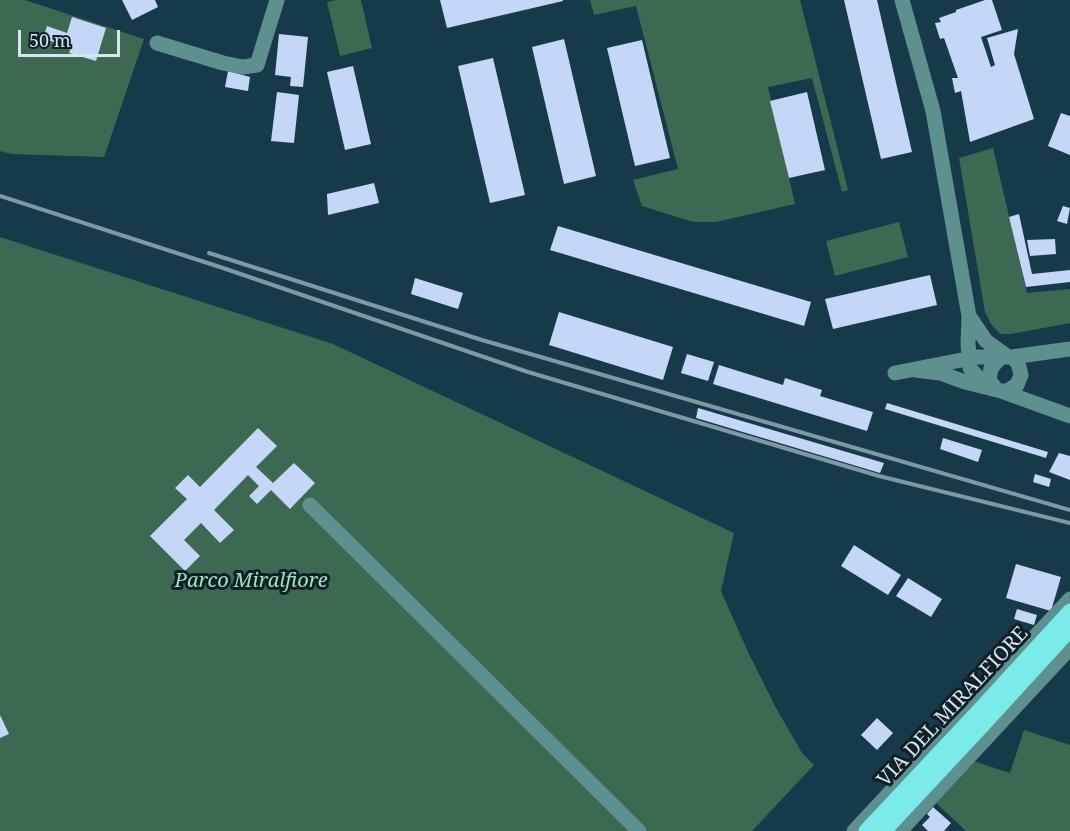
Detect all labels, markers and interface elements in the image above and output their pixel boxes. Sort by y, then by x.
scale bar [21,18,123,56]
text: 50 m [29,28,71,52]
park label: Parco Miralfiore [175,569,327,593]
street label: VIA DEL MIRALFIORE [873,622,1033,792]

